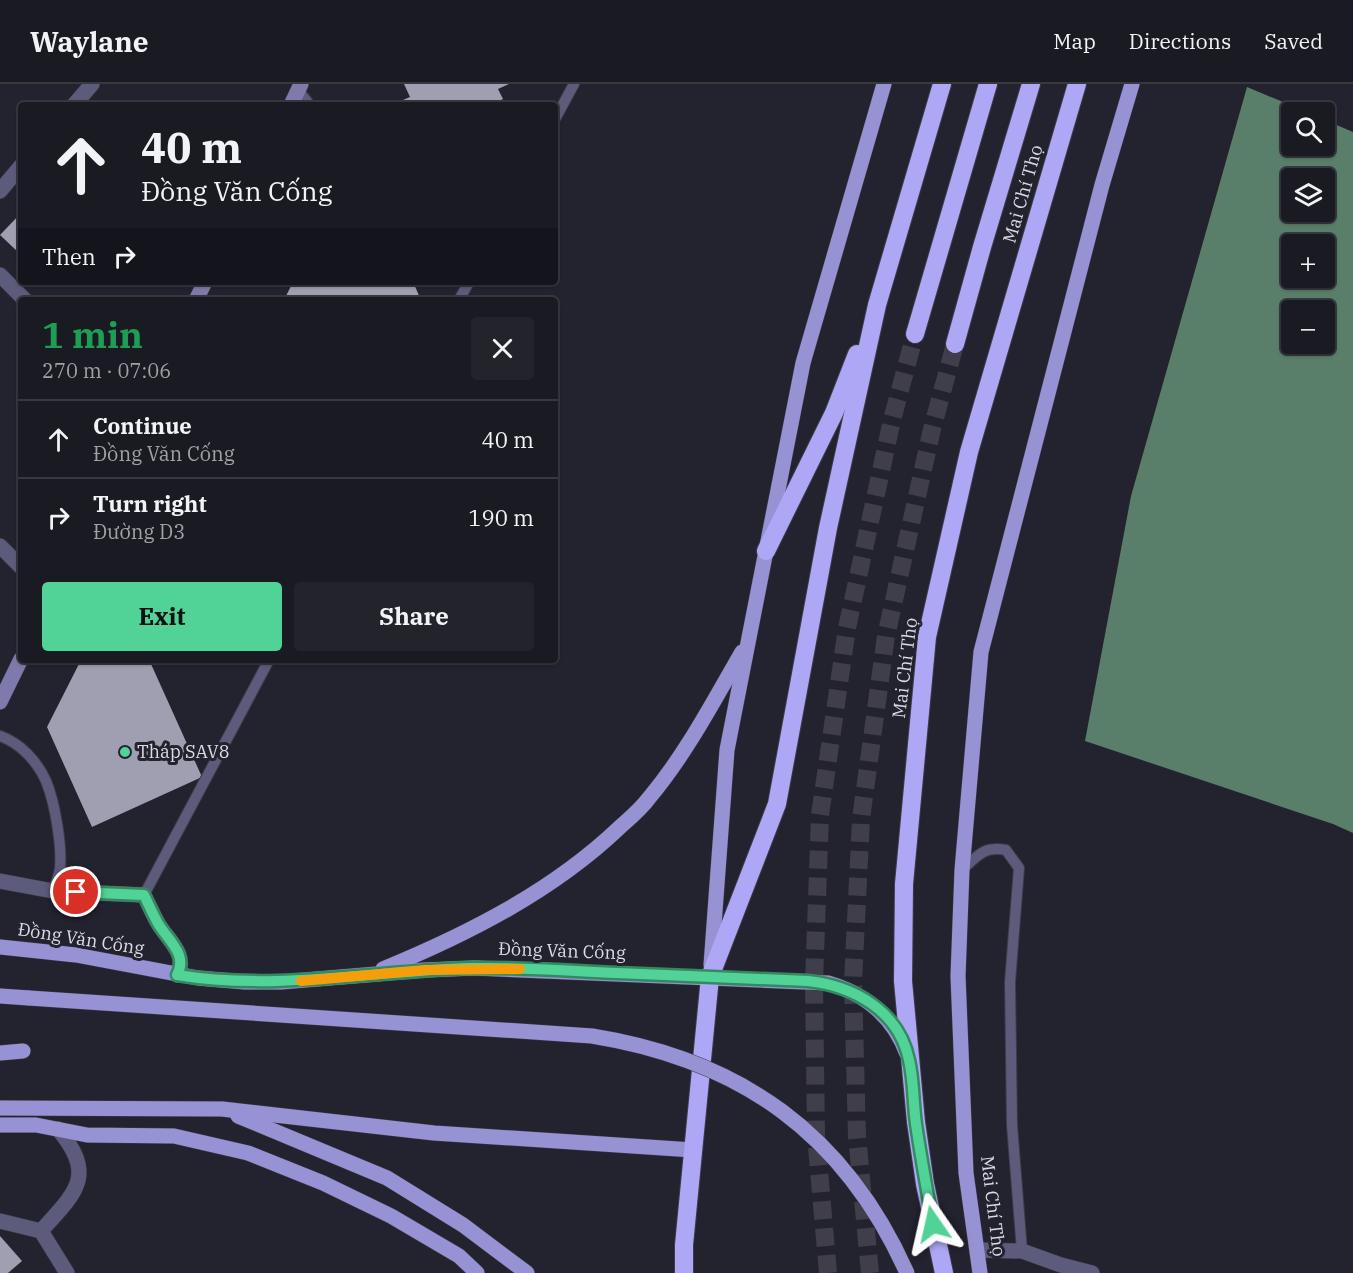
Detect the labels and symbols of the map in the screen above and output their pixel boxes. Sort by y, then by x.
street label: Mai Chí Thọ [998,142,1048,246]
street label: Mai Chí Thọ [887,616,922,720]
place label: Tháp SAV8 [137,740,230,763]
marker: Tháp SAV8 [118,745,132,759]
pin [50,866,101,917]
street label: Đồng Văn Cống [16,917,146,960]
street label: Đồng Văn Cống [498,937,626,964]
street label: Mai Chí Thọ [976,1154,1011,1258]
position arrow [901,1192,965,1256]

